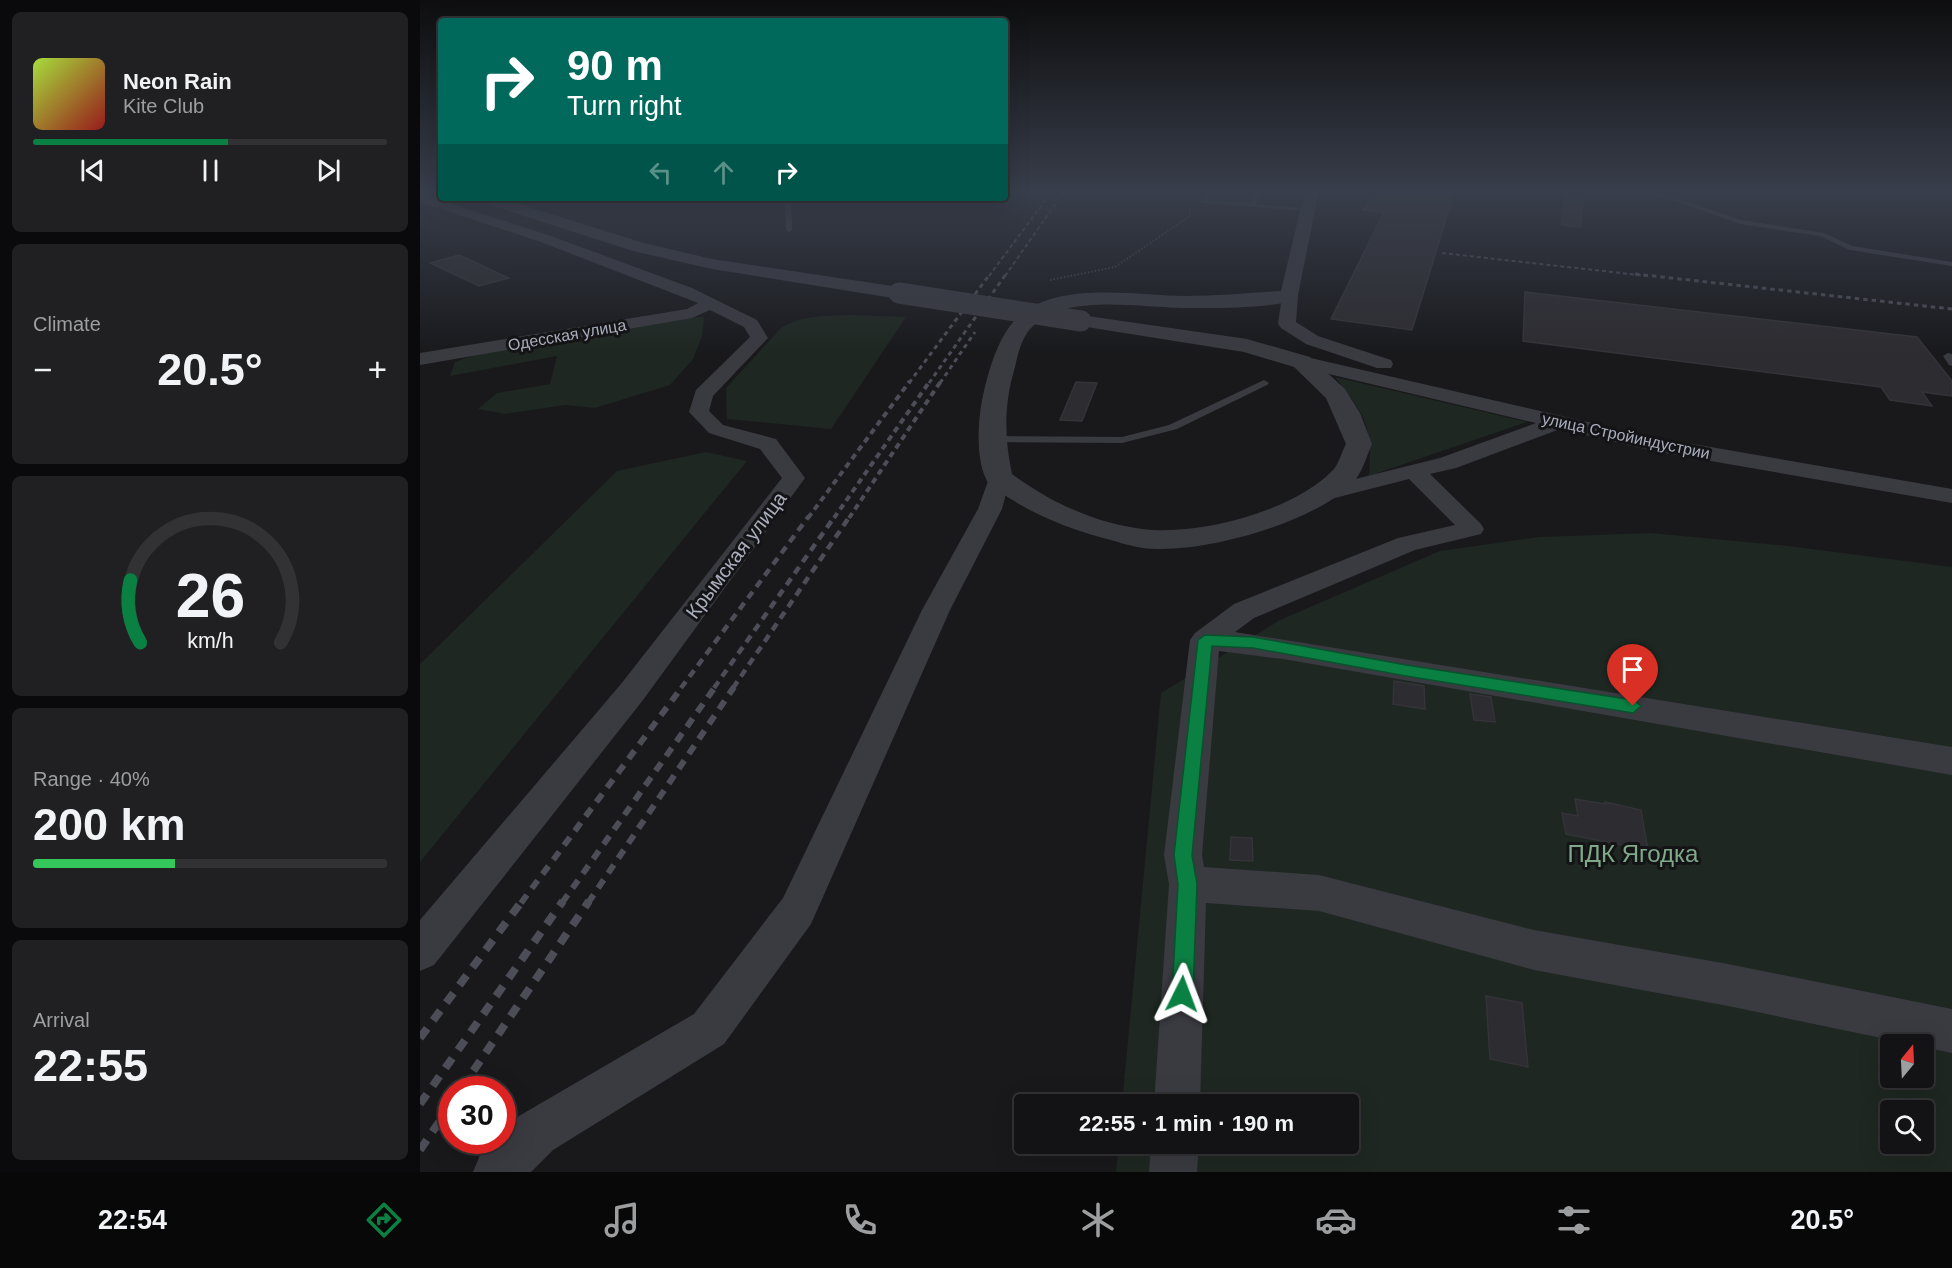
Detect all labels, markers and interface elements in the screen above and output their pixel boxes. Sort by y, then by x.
icon: right [468,42,546,120]
text: 90 m [567,42,663,89]
text: Neon Rain [123,69,232,94]
text: Turn right [567,91,682,121]
text: Kite Club [123,95,204,117]
icon: previous [76,154,109,187]
icon: pause [194,154,227,187]
icon: next [312,154,345,187]
icon: left [644,156,677,189]
icon: ahead [707,156,740,189]
icon: right [770,156,803,189]
text: Climate [33,313,101,335]
street label: Одесская улица [507,316,628,354]
text: 20.5° [157,344,263,395]
text: − [33,351,52,388]
text: + [368,351,387,388]
street label: улица Стройиндустрии [1541,410,1711,462]
street label: Крымская улица [681,487,791,623]
text: 26 [175,561,245,630]
text: km/h [187,629,233,653]
pin [1607,644,1658,706]
icon: arrive [1616,653,1649,686]
text: Range · 40% [33,768,150,790]
text: 200 km [33,799,186,850]
park label: ПДК Ягодка [1568,840,1699,867]
position arrow [1150,962,1214,1026]
text: Arrival [33,1009,90,1031]
north arrow [1880,1034,1934,1088]
map controls [1880,1034,1934,1154]
text: 22:55 [33,1040,148,1091]
speed limit sign: 30 [438,1076,516,1154]
button: search [1880,1100,1934,1154]
text: 22:55 · 1 min · 190 m [1079,1111,1294,1136]
icon: directions [363,1199,405,1241]
icon: music [601,1199,643,1241]
icon: phone [839,1199,881,1241]
icon: climate [1077,1199,1119,1241]
icon: car [1315,1199,1357,1241]
icon: filters [1553,1199,1595,1241]
text: 22:54 [98,1205,167,1235]
text: 20.5° [1791,1205,1854,1235]

